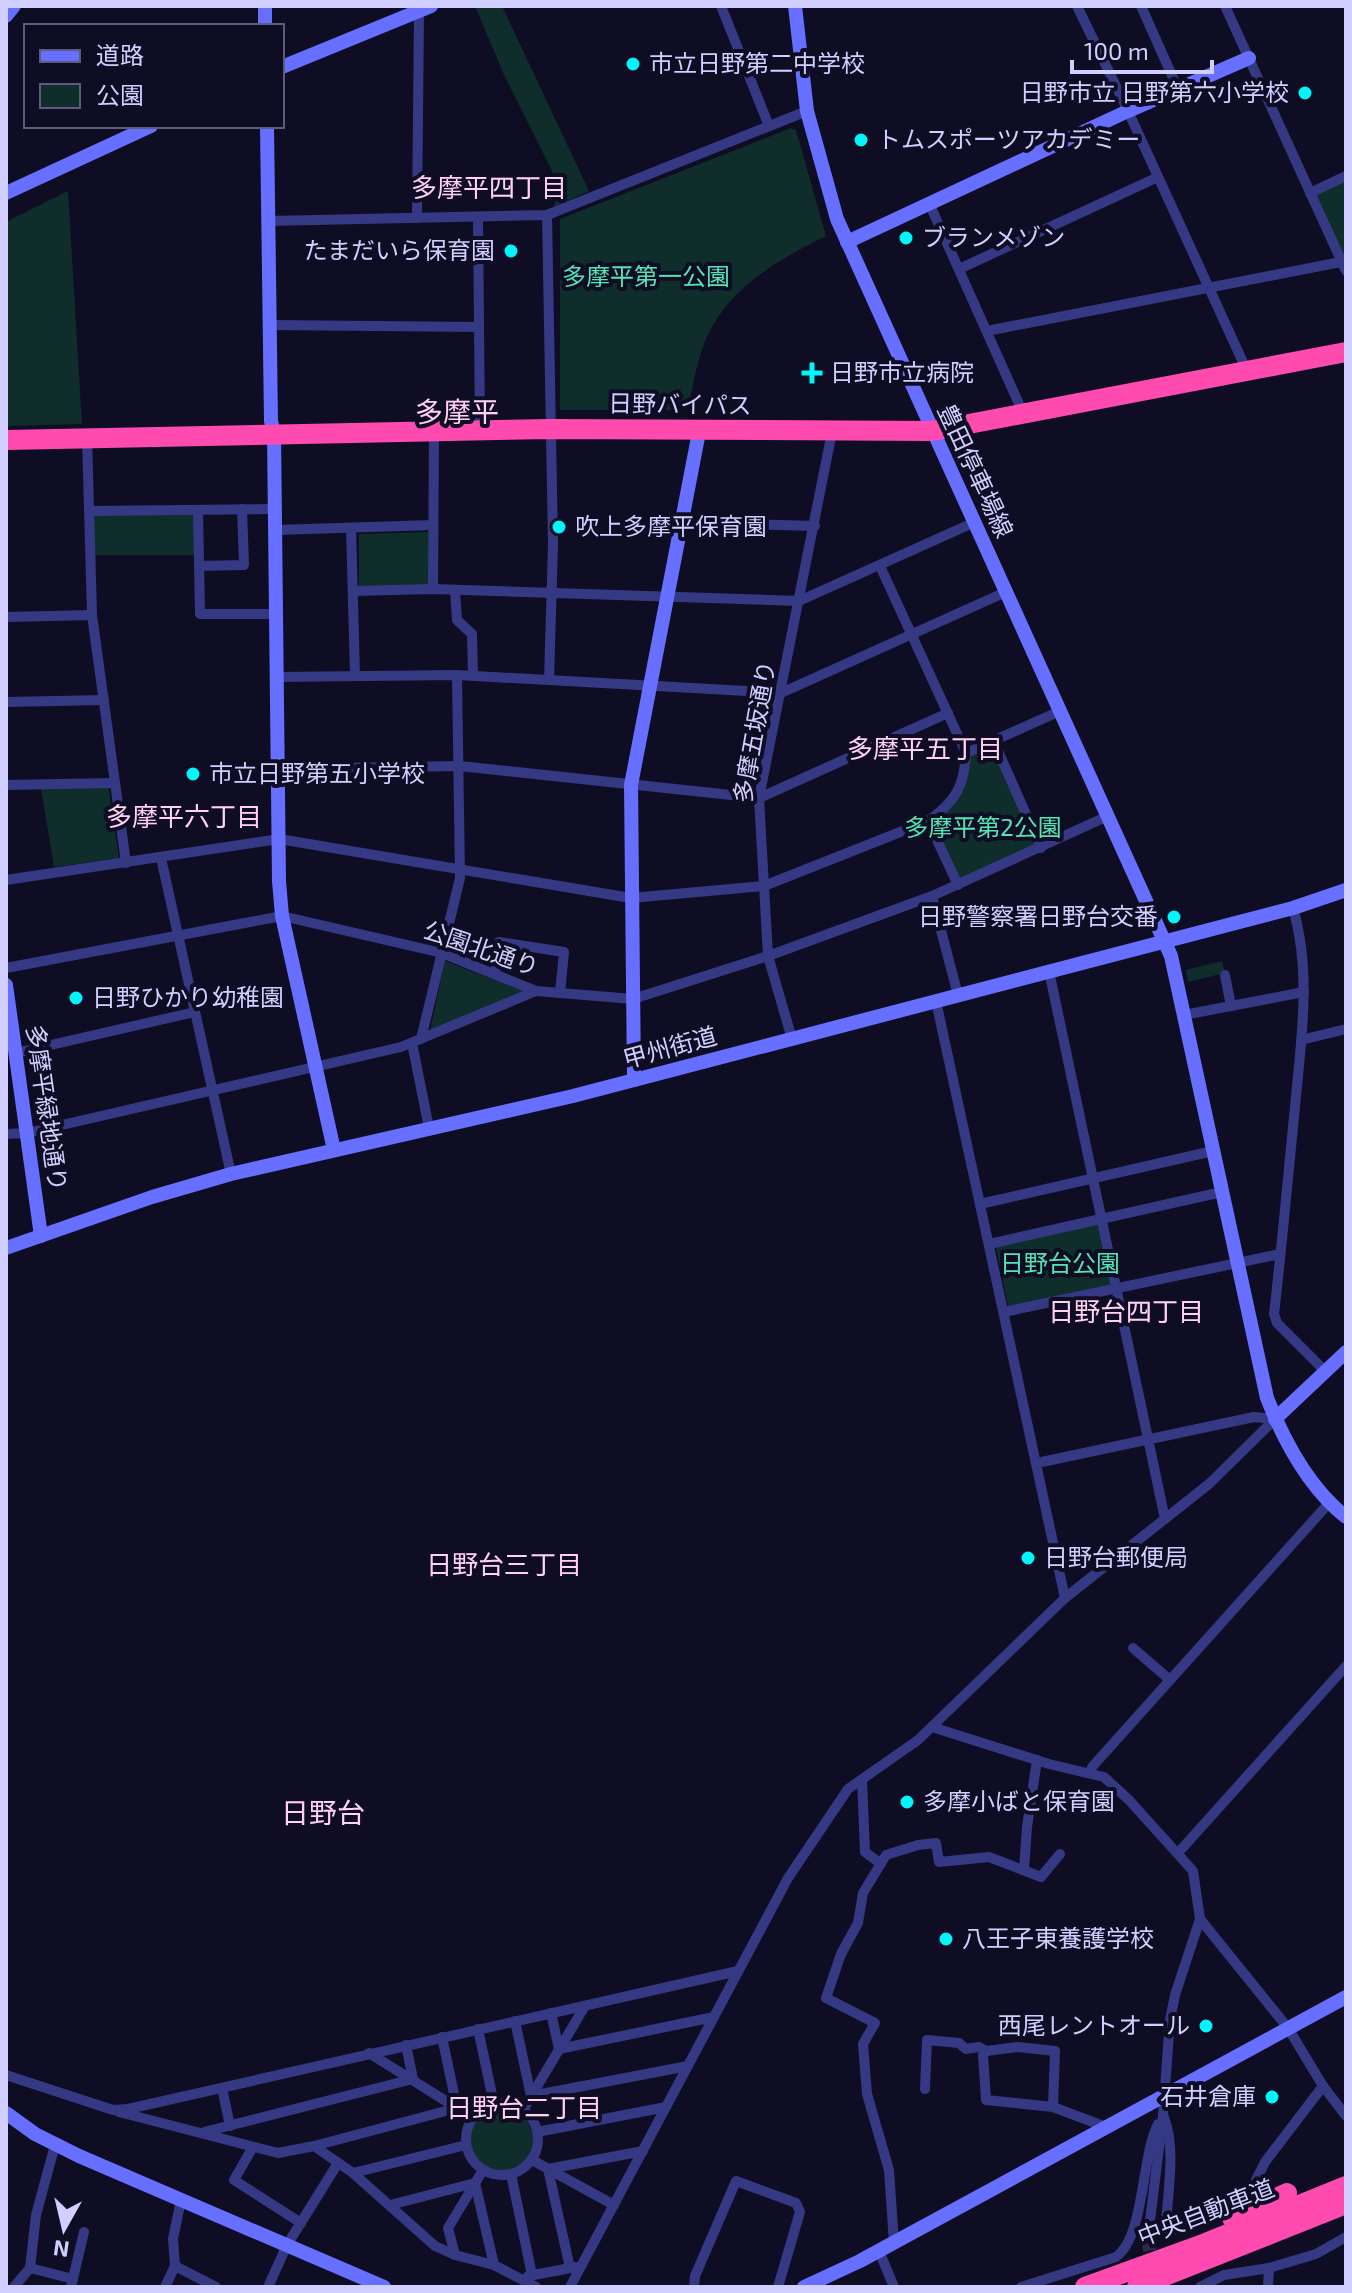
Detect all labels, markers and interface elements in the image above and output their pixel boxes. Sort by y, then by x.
legend [24,24,284,128]
scale bar [1072,24,1212,74]
text: 100 m [1084,36,1149,65]
text: 道路 [96,40,144,69]
place label: 市立日野第二中学校 [649,48,865,77]
marker: 市立日野第二中学校 [624,55,642,73]
place label: 日野市立 日野第六小学校 [1020,77,1289,106]
text: 公園 [96,80,144,109]
marker: 日野市立 日野第六小学校 [1296,84,1314,102]
place label: トムスポーツアカデミー [877,124,1141,153]
marker: トムスポーツアカデミー [852,131,870,149]
district label: 多摩平四丁目 [411,171,567,202]
place label: ブランメゾン [922,222,1065,251]
marker: ブランメゾン [897,229,915,247]
place label: たまだいら保育園 [304,235,495,264]
marker: たまだいら保育園 [502,242,520,260]
park label: 多摩平第一公園 [562,261,730,290]
place label: 日野市立病院 [830,357,974,386]
marker: 日野市立病院 [801,362,823,384]
street label: 日野バイパス [608,388,752,419]
district label: 多摩平 [415,394,499,428]
street label: 豊田停車場線 [933,399,1020,542]
place label: 吹上多摩平保育園 [575,511,767,540]
marker: 吹上多摩平保育園 [550,518,568,536]
street label: 多摩五坂通り [727,658,780,805]
district label: 多摩平五丁目 [847,732,1003,763]
place label: 市立日野第五小学校 [209,758,425,787]
marker: 市立日野第五小学校 [184,765,202,783]
district label: 多摩平六丁目 [106,800,262,831]
park label: 多摩平第2公園 [904,812,1062,841]
place label: 日野警察署日野台交番 [918,901,1158,930]
marker: 日野警察署日野台交番 [1165,908,1183,926]
street label: 公園北通り [420,914,543,981]
place label: 日野ひかり幼稚園 [92,982,284,1011]
marker: 日野ひかり幼稚園 [67,989,85,1007]
street label: 甲州街道 [619,1020,720,1073]
street label: 多摩平緑地通り [21,1023,74,1193]
park label: 日野台公園 [1000,1248,1120,1277]
district label: 日野台四丁目 [1048,1295,1204,1326]
place label: 日野台郵便局 [1044,1542,1188,1571]
district label: 日野台三丁目 [426,1548,582,1579]
marker: 日野台郵便局 [1019,1549,1037,1567]
place label: 多摩小ばと保育園 [923,1786,1115,1815]
marker: 多摩小ばと保育園 [898,1793,916,1811]
district label: 日野台 [281,1795,365,1829]
place label: 八王子東養護学校 [962,1923,1154,1952]
marker: 八王子東養護学校 [937,1930,955,1948]
place label: 西尾レントオール [998,2010,1190,2039]
marker: 西尾レントオール [1197,2017,1215,2035]
place label: 石井倉庫 [1160,2081,1256,2110]
marker: 石井倉庫 [1263,2088,1281,2106]
district label: 日野台二丁目 [446,2091,602,2122]
street label: 中央自動車道 [1133,2172,1278,2251]
north arrow [24,2189,104,2269]
text: N [51,2236,71,2264]

